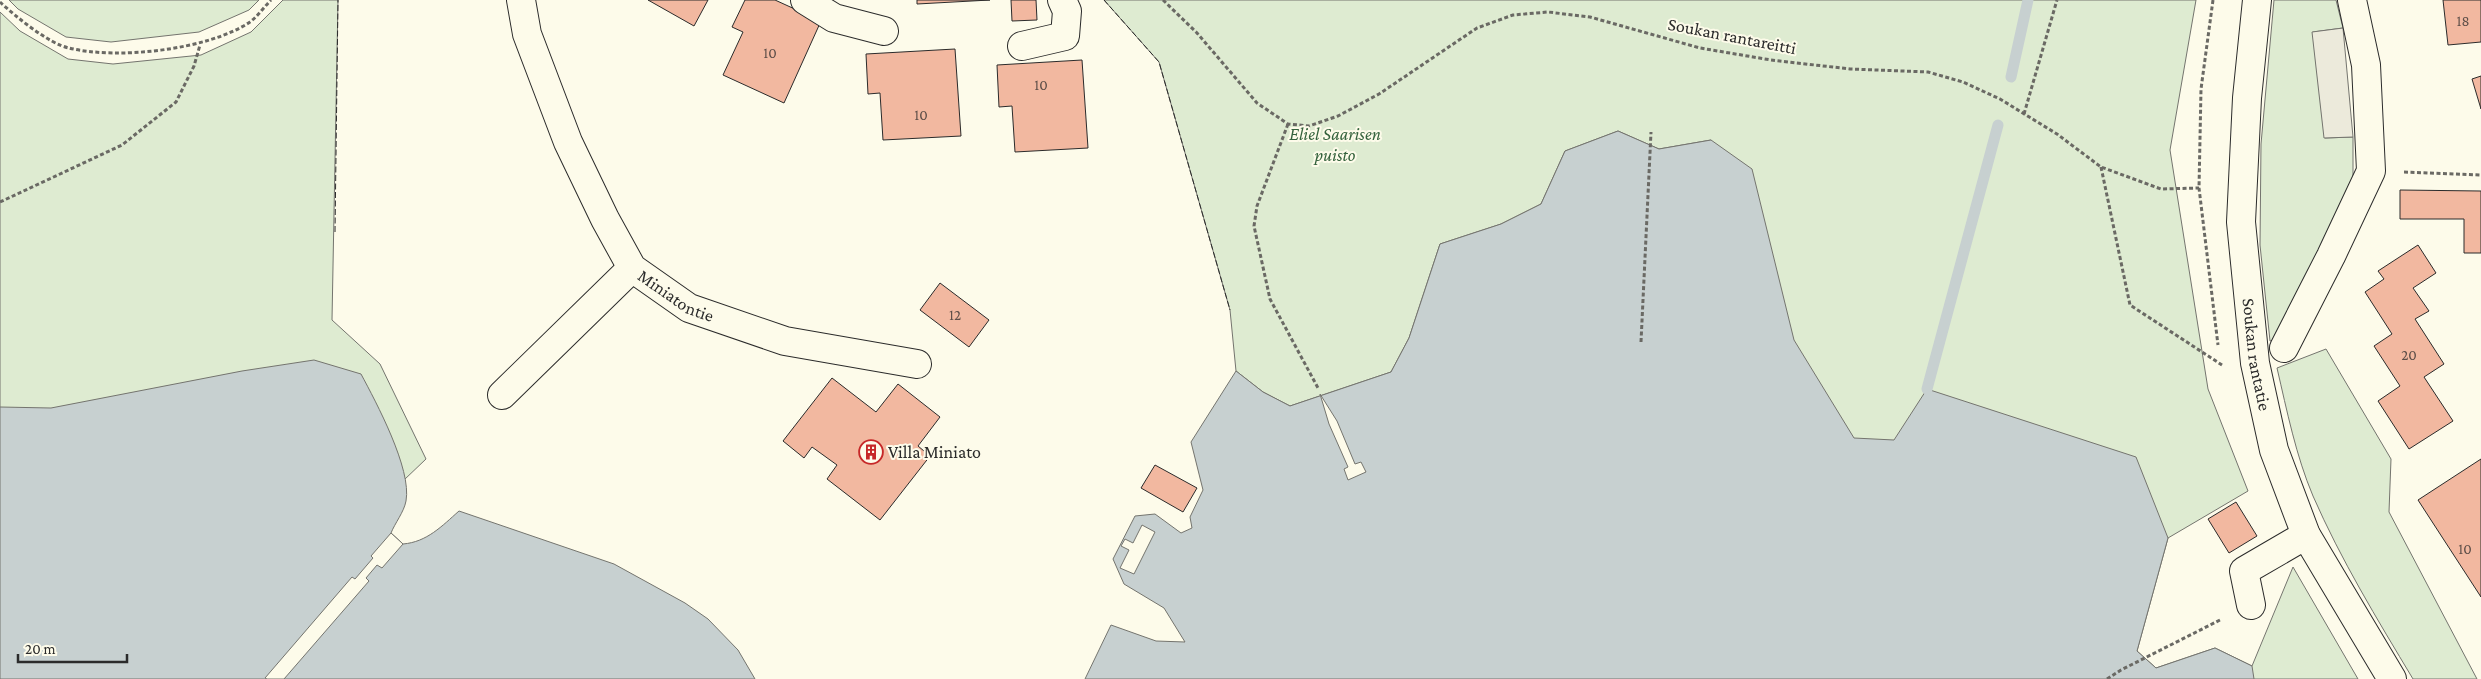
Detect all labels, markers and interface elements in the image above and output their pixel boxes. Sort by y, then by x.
house number: 18 [2456,13,2470,29]
street label: Soukan rantareitti [1666,14,1798,58]
house number: 10 [763,45,777,61]
house number: 10 [1034,77,1048,93]
house number: 10 [914,107,928,123]
park label: Eliel Saarisen puisto [1289,124,1381,165]
street label: Miniatontie [634,265,717,326]
street label: Soukan rantatie [2239,297,2275,413]
house number: 12 [949,307,961,323]
house number: 20 [2401,347,2417,363]
building icon: Villa Miniato [858,439,884,465]
place label: Villa Miniato [888,442,981,462]
house number: 10 [2458,541,2472,557]
scale bar [18,632,126,664]
text: 20 m [25,641,56,657]

